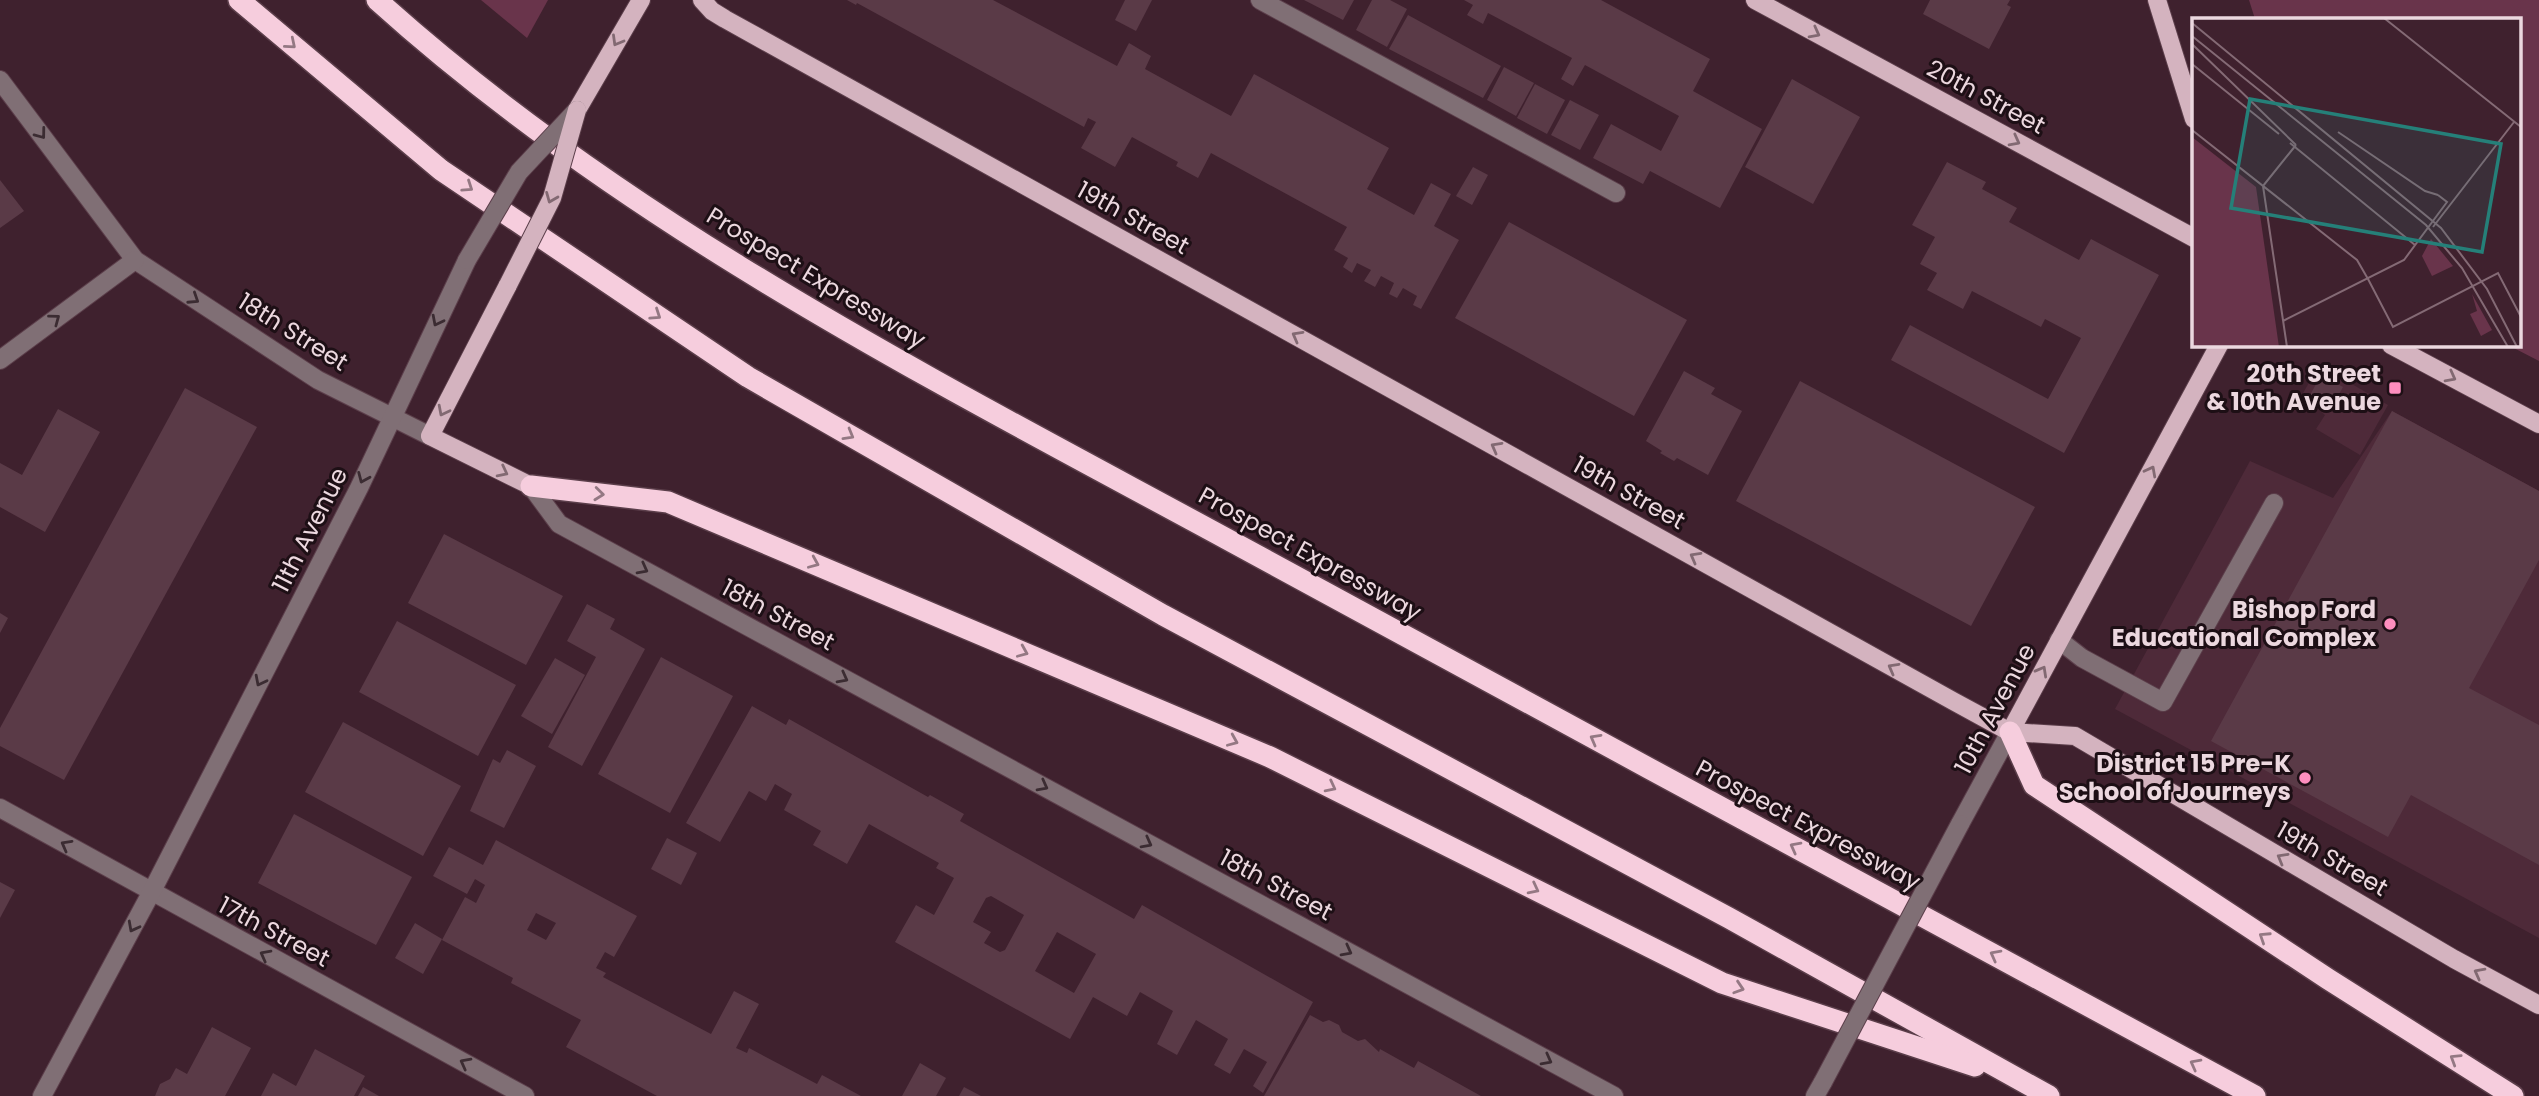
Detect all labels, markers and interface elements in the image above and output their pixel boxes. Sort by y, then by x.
inset map [2192,18,2522,346]
one-way arrow [1808,24,1820,38]
one-way arrow [613,34,626,47]
one-way arrow [283,36,296,48]
street label: 20th Street [1921,52,2051,142]
one-way arrow [33,127,45,139]
one-way arrow [2008,133,2020,146]
street label: 19th Street [1071,173,1195,262]
one-way arrow [460,179,473,192]
one-way arrow [545,192,559,204]
street label: Prospect Expressway [701,199,932,356]
street label: 18th Street [232,285,354,378]
one-way arrow [186,290,199,303]
one-way arrow [648,307,661,319]
one-way arrow [431,314,445,326]
one-way arrow [47,315,60,327]
one-way arrow [1292,331,1304,344]
place label: 20th Street & 10th Avenue [2206,357,2381,418]
one-way arrow [2444,369,2456,382]
marker: 20th Street & 10th Avenue [2387,380,2403,396]
one-way arrow [437,404,451,416]
one-way arrow [842,427,854,440]
one-way arrow [1490,442,1503,455]
street label: 19th Street [1567,448,1691,537]
street label: 11th Avenue [264,462,355,598]
one-way arrow [496,463,508,477]
one-way arrow [2142,466,2156,479]
one-way arrow [358,472,372,484]
street label: Prospect Expressway [1193,479,1428,629]
one-way arrow [594,486,605,501]
one-way arrow [1689,552,1702,565]
one-way arrow [807,555,819,569]
one-way arrow [636,561,648,574]
street label: 18th Street [716,571,841,658]
place label: Bishop Ford Educational Complex [2112,593,2377,654]
marker: Bishop Ford Educational Complex [2382,616,2398,632]
street label: 10th Avenue [1946,638,2043,780]
one-way arrow [1016,644,1029,658]
one-way arrow [1888,663,1901,676]
one-way arrow [2034,666,2047,679]
one-way arrow [836,670,848,683]
one-way arrow [255,674,269,686]
one-way arrow [1225,733,1238,747]
one-way arrow [1589,734,1602,747]
place label: District 15 Pre-K School of Journeys [2059,747,2291,808]
street label: Prospect Expressway [1690,751,1927,898]
marker: District 15 Pre-K School of Journeys [2297,770,2313,786]
one-way arrow [1036,778,1048,791]
one-way arrow [1324,779,1336,793]
street label: 19th Street [2270,813,2394,904]
one-way arrow [1140,835,1153,848]
one-way arrow [61,840,74,853]
street label: 18th Street [1214,841,1339,928]
one-way arrow [1789,842,1802,855]
one-way arrow [2277,854,2290,867]
one-way arrow [1527,881,1539,895]
street label: 17th Street [213,888,336,975]
one-way arrow [128,920,141,932]
one-way arrow [2259,932,2272,945]
one-way arrow [1340,943,1353,956]
one-way arrow [260,950,273,963]
one-way arrow [1990,950,2002,964]
one-way arrow [2474,968,2486,981]
one-way arrow [1732,980,1744,995]
one-way arrow [1540,1052,1552,1065]
one-way arrow [2450,1055,2463,1068]
one-way arrow [460,1058,473,1072]
one-way arrow [2190,1058,2202,1072]

